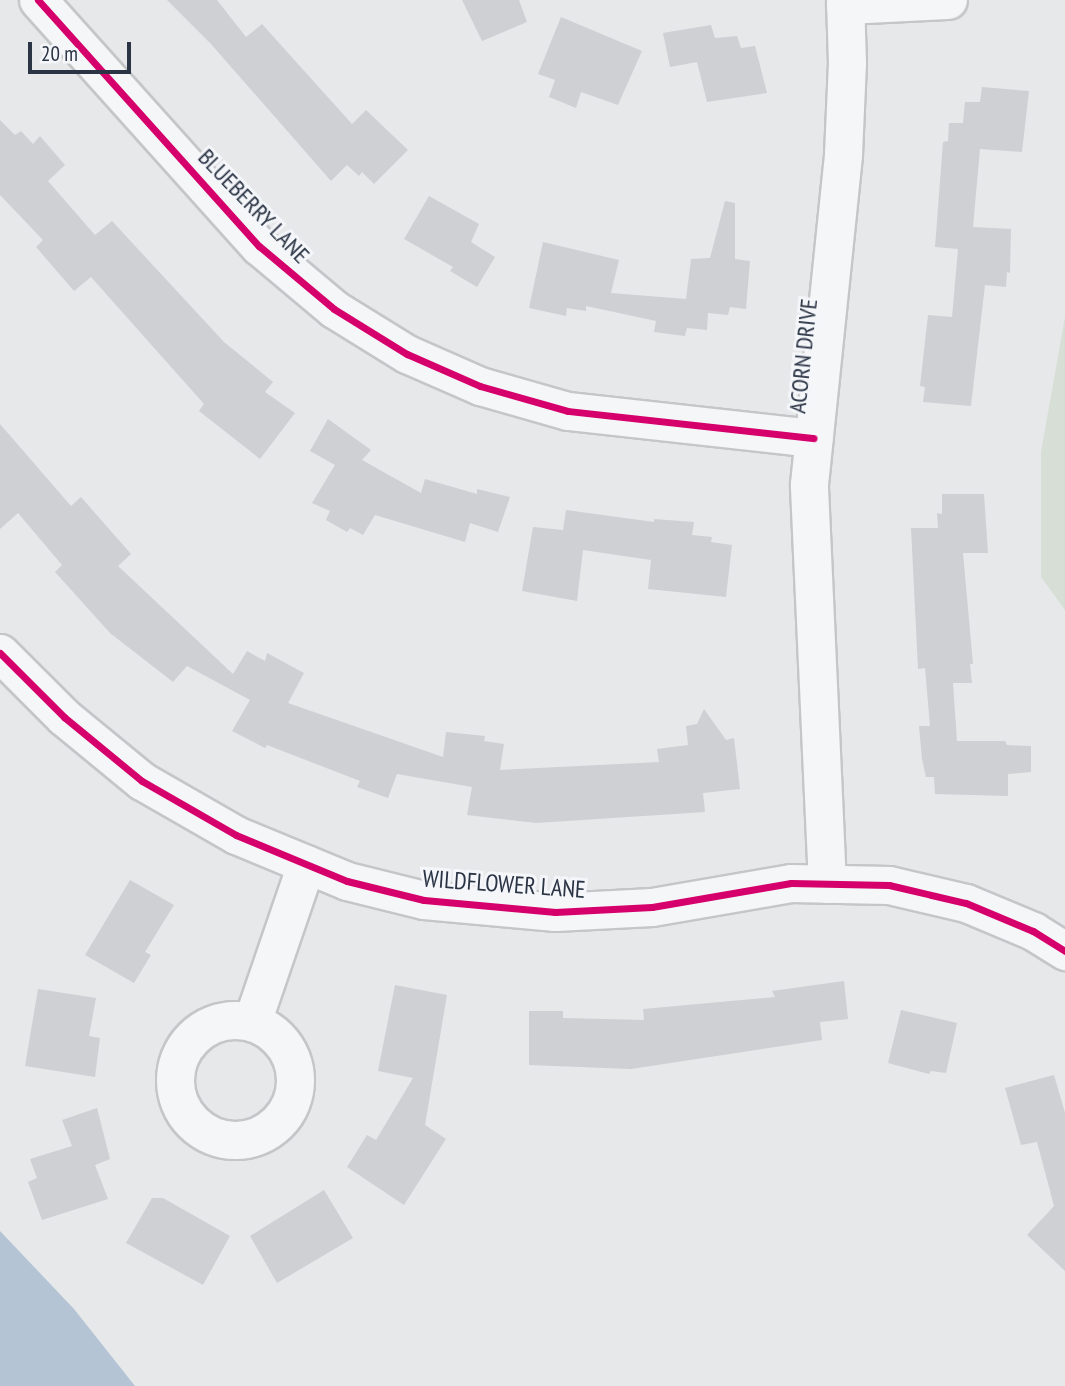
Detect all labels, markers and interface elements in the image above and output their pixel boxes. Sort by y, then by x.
scale bar [32,28,135,72]
text: 20 m [41,40,78,67]
street label: BLUEBERRY LANE [192,143,316,269]
street label: ACORN DRIVE [783,297,823,415]
street label: WILDFLOWER LANE [422,864,586,904]

